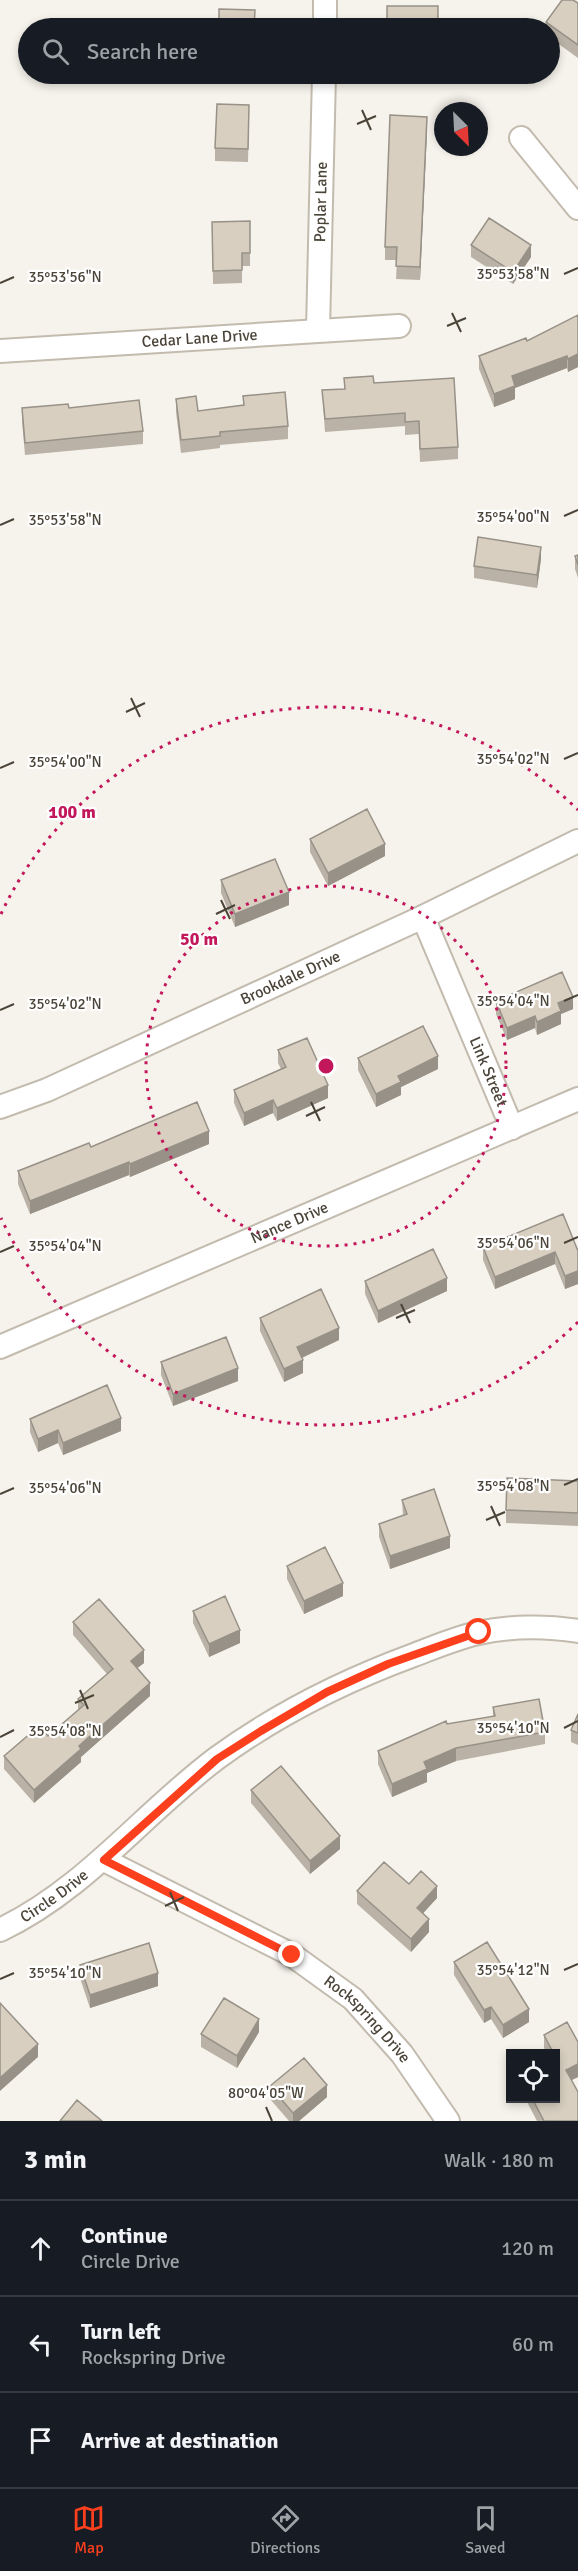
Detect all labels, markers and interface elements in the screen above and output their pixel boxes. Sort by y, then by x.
search box [18,18,560,84]
icon: search [39,35,72,68]
text: Search here [87,38,198,65]
north arrow [434,102,488,156]
street label: Poplar Lane [310,161,332,243]
text: 35°53'58"N [476,265,550,283]
text: 35°53'56"N [28,268,102,286]
street label: Cedar Lane Drive [141,325,258,352]
text: 35°54'00"N [476,508,550,526]
text: 35°53'58"N [28,511,102,529]
text: 35°54'02"N [476,750,550,768]
text: 35°54'00"N [28,753,102,771]
text: 100 m [48,801,96,823]
text: 50 m [180,928,218,950]
street label: Brookdale Drive [237,946,344,1010]
text: 35°54'04"N [476,992,550,1010]
text: 35°54'02"N [28,995,102,1013]
street label: Link Street [465,1034,512,1110]
centre of rings [316,1056,336,1076]
street label: Nance Drive [248,1197,331,1248]
text: 35°54'06"N [476,1234,550,1252]
text: 35°54'04"N [28,1237,102,1255]
text: 35°54'08"N [476,1477,550,1495]
text: 35°54'06"N [28,1479,102,1497]
route start [465,1618,491,1644]
text: 35°54'10"N [476,1719,550,1737]
text: 35°54'08"N [28,1722,102,1740]
street label: Circle Drive [17,1865,92,1927]
route end [278,1941,304,1967]
text: 35°54'12"N [476,1961,550,1979]
text: 35°54'10"N [28,1964,102,1982]
street label: Rockspring Drive [320,1971,415,2067]
map controls [506,2049,560,2103]
button: locate [506,2049,560,2103]
text: 80°04'05"W [228,2084,304,2102]
text: 3 min [24,2144,87,2176]
text: Walk · 180 m [444,2148,554,2173]
text: Continue [81,2222,168,2249]
icon: ahead [24,2232,57,2265]
text: 120 m [501,2236,554,2261]
text: Circle Drive [81,2249,180,2274]
text: Turn left [81,2318,161,2345]
icon: left [24,2328,57,2361]
text: 60 m [512,2332,554,2357]
text: Rockspring Drive [81,2345,226,2370]
icon: arrive [24,2424,57,2457]
text: Arrive at destination [81,2427,278,2454]
tab: Map [72,2502,105,2558]
tab: Directions [250,2502,320,2558]
tab: Saved [465,2502,506,2558]

